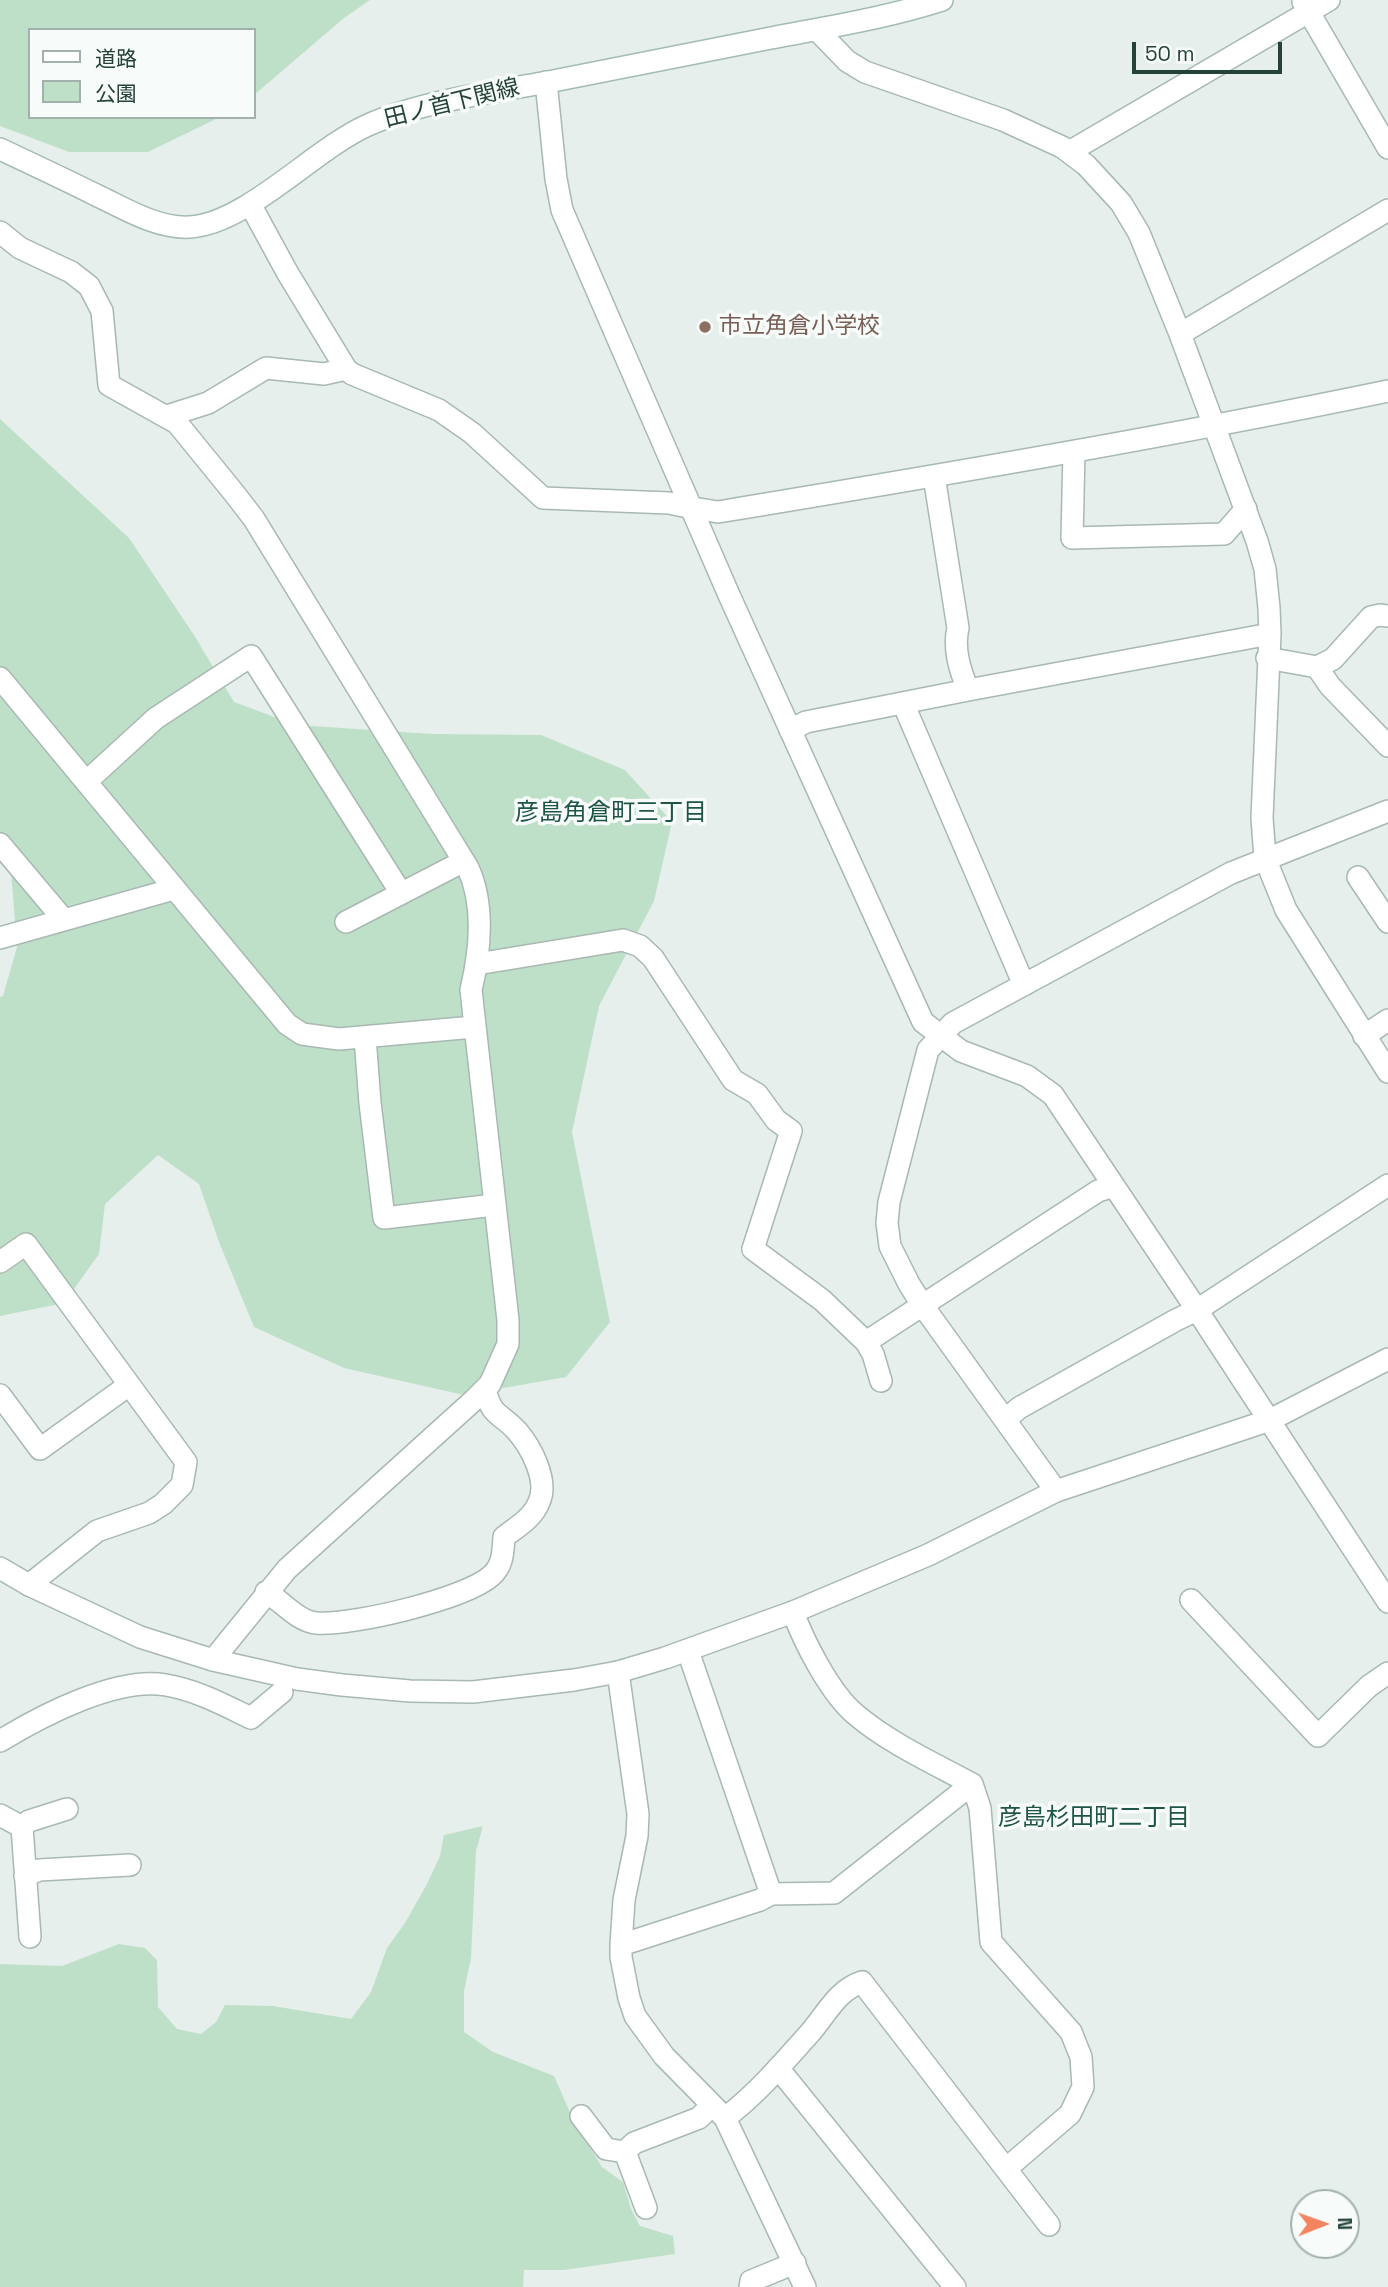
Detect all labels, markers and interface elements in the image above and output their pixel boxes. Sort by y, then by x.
legend [28,28,256,119]
scale bar [1136,28,1286,72]
text: 50 m [1145,40,1195,67]
text: 道路 [95,45,137,72]
street label: 田ノ首下関線 [382,74,522,134]
text: 公園 [95,80,137,107]
place label: 市立角倉小学校 [719,313,880,341]
marker: 市立角倉小学校 [697,319,713,335]
district label: 彦島角倉町三丁目 [515,799,707,827]
district label: 彦島杉田町二丁目 [998,1804,1190,1832]
north arrow [1290,2189,1360,2259]
text: N [1332,2217,1357,2230]

